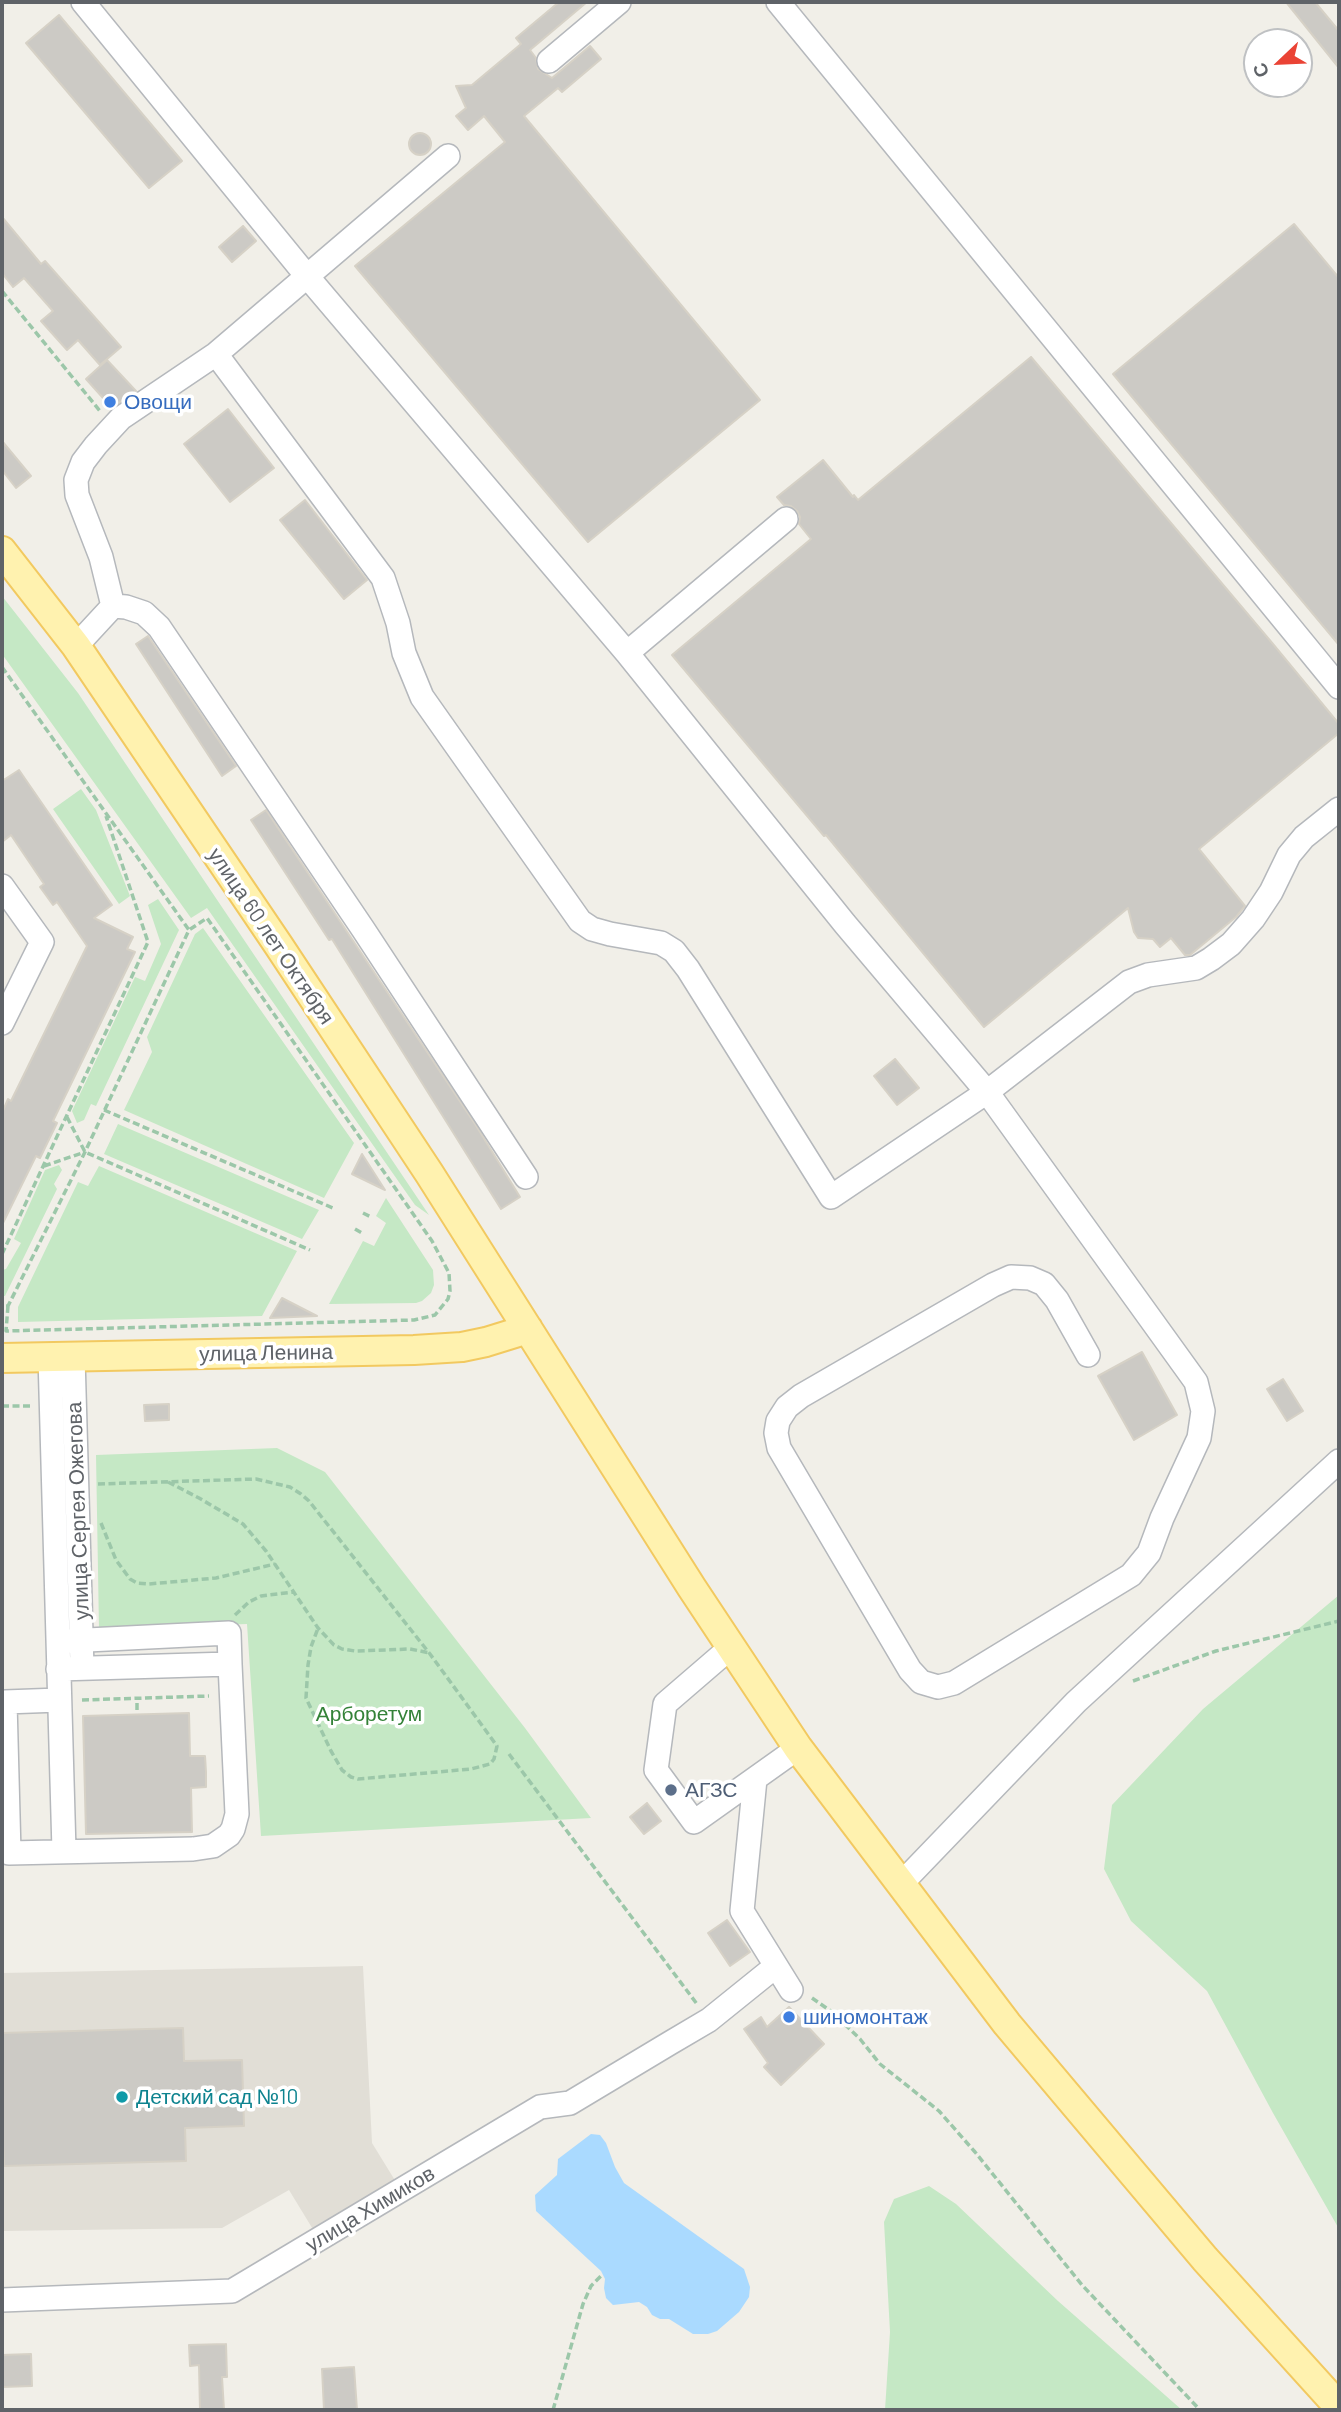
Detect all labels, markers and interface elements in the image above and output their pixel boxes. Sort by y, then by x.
north arrow [1243,28,1313,98]
text: С [1247,60,1273,81]
place label: Овощи [124,389,192,415]
marker: Овощи [102,394,118,410]
street label: улица 60 лет Октября [203,843,339,1029]
street label: улица Ленина [199,1339,333,1367]
street label: улица Сергея Ожегова [62,1401,94,1621]
park label: Арборетум [316,1701,422,1727]
place label: АГЗС [685,1777,738,1803]
marker: АГЗС [663,1782,679,1798]
place label: шиномонтаж [803,2004,928,2030]
marker: шиномонтаж [781,2009,797,2025]
place label: Детский сад №10 [136,2084,298,2110]
marker: Детский сад №10 [114,2089,130,2105]
street label: улица Химиков [301,2161,439,2257]

